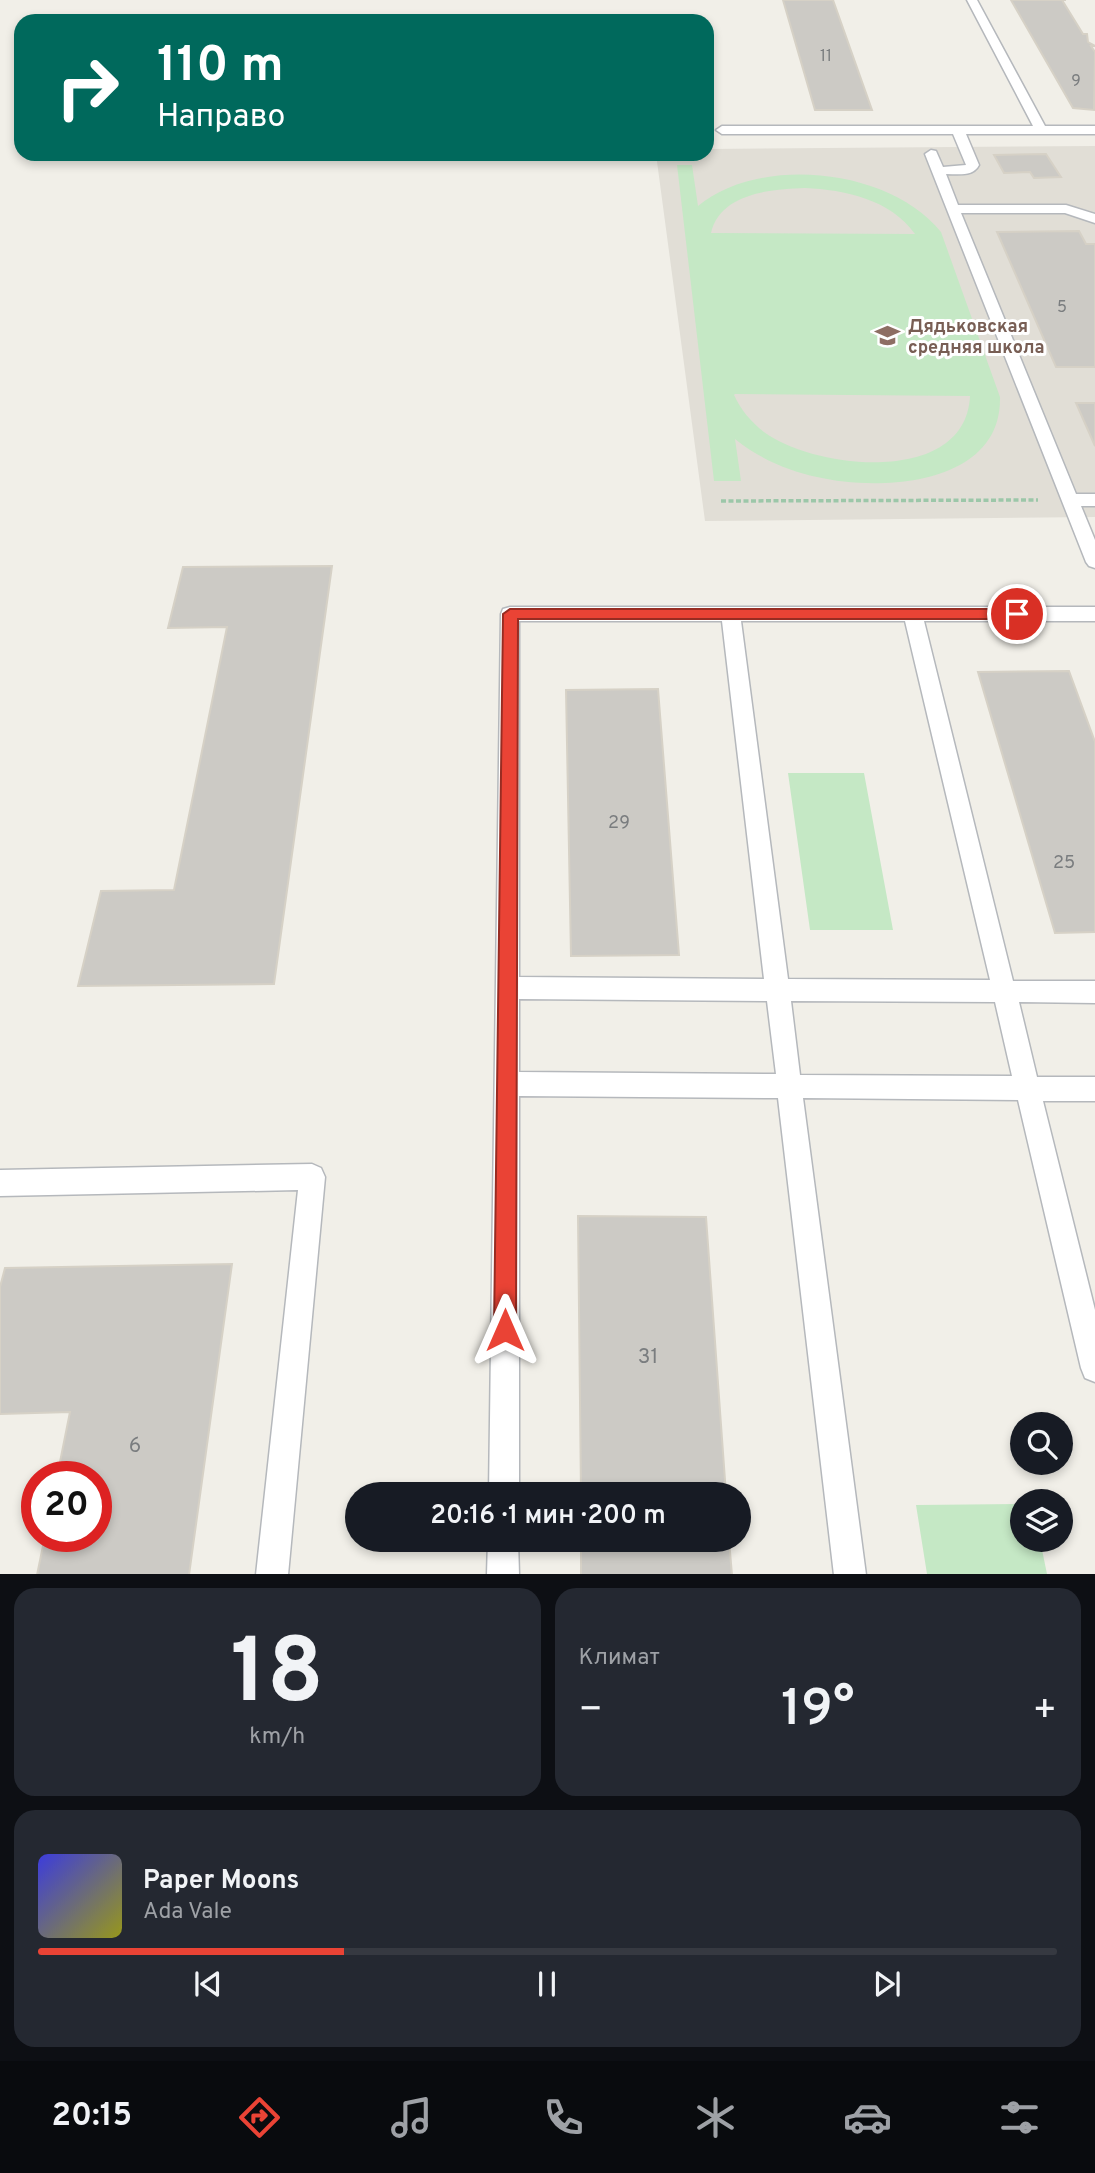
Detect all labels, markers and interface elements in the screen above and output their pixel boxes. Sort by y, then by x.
text: 110 m [157,37,284,99]
icon: right [42,42,133,133]
house number: 11 [820,47,832,67]
house number: 9 [1071,72,1081,92]
text: Направо [157,98,285,138]
house number: 5 [1057,298,1067,318]
place label: Дядьковская средняя школа [908,316,1044,360]
school or university icon: Дядьковская средняя школа [874,322,902,350]
pin [987,584,1047,644]
icon: arrive [998,595,1036,633]
house number: 29 [608,812,630,835]
house number: 25 [1053,852,1075,875]
position arrow [468,1293,542,1367]
house number: 31 [638,1344,658,1371]
map controls [1010,1412,1073,1552]
button: search [1010,1412,1073,1475]
house number: 6 [129,1433,141,1460]
speed limit sign: 20 [21,1461,112,1552]
button: layers [1010,1489,1073,1552]
text: 20:16 · 1 мин · 200 m [430,1500,666,1533]
text: 18 [230,1620,324,1735]
text: Климат [579,1644,660,1673]
text: 19° [781,1678,855,1744]
text: − [579,1687,603,1736]
text: + [1032,1687,1057,1736]
text: km/h [249,1723,305,1752]
text: Paper Moons [143,1865,299,1898]
text: Ada Vale [143,1898,232,1927]
icon: previous [189,1965,227,2003]
icon: pause [528,1965,566,2003]
icon: next [868,1965,906,2003]
icon: directions [235,2093,284,2142]
icon: music [387,2093,436,2142]
icon: phone [539,2093,588,2142]
icon: climate [691,2093,740,2142]
icon: car [843,2093,892,2142]
icon: filters [995,2093,1044,2142]
text: 20:15 [51,2097,132,2137]

